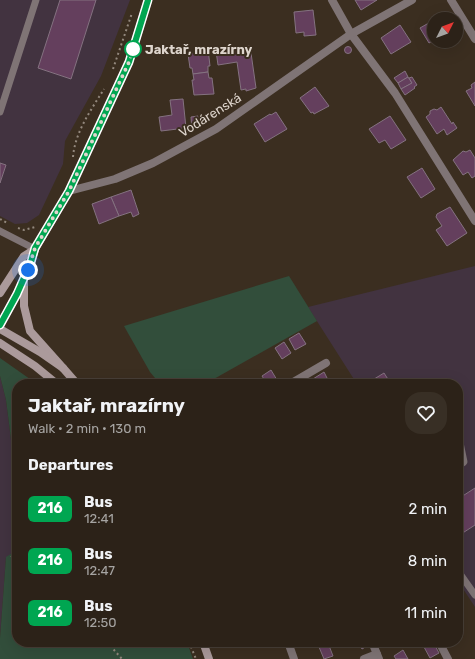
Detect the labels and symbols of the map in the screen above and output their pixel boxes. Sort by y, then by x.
north arrow [427,12,463,48]
marker: Jaktař, mrazírny [124,40,142,58]
place label: Jaktař, mrazírny [145,42,253,57]
street label: Vodárenská [176,90,244,140]
your location [18,260,38,280]

